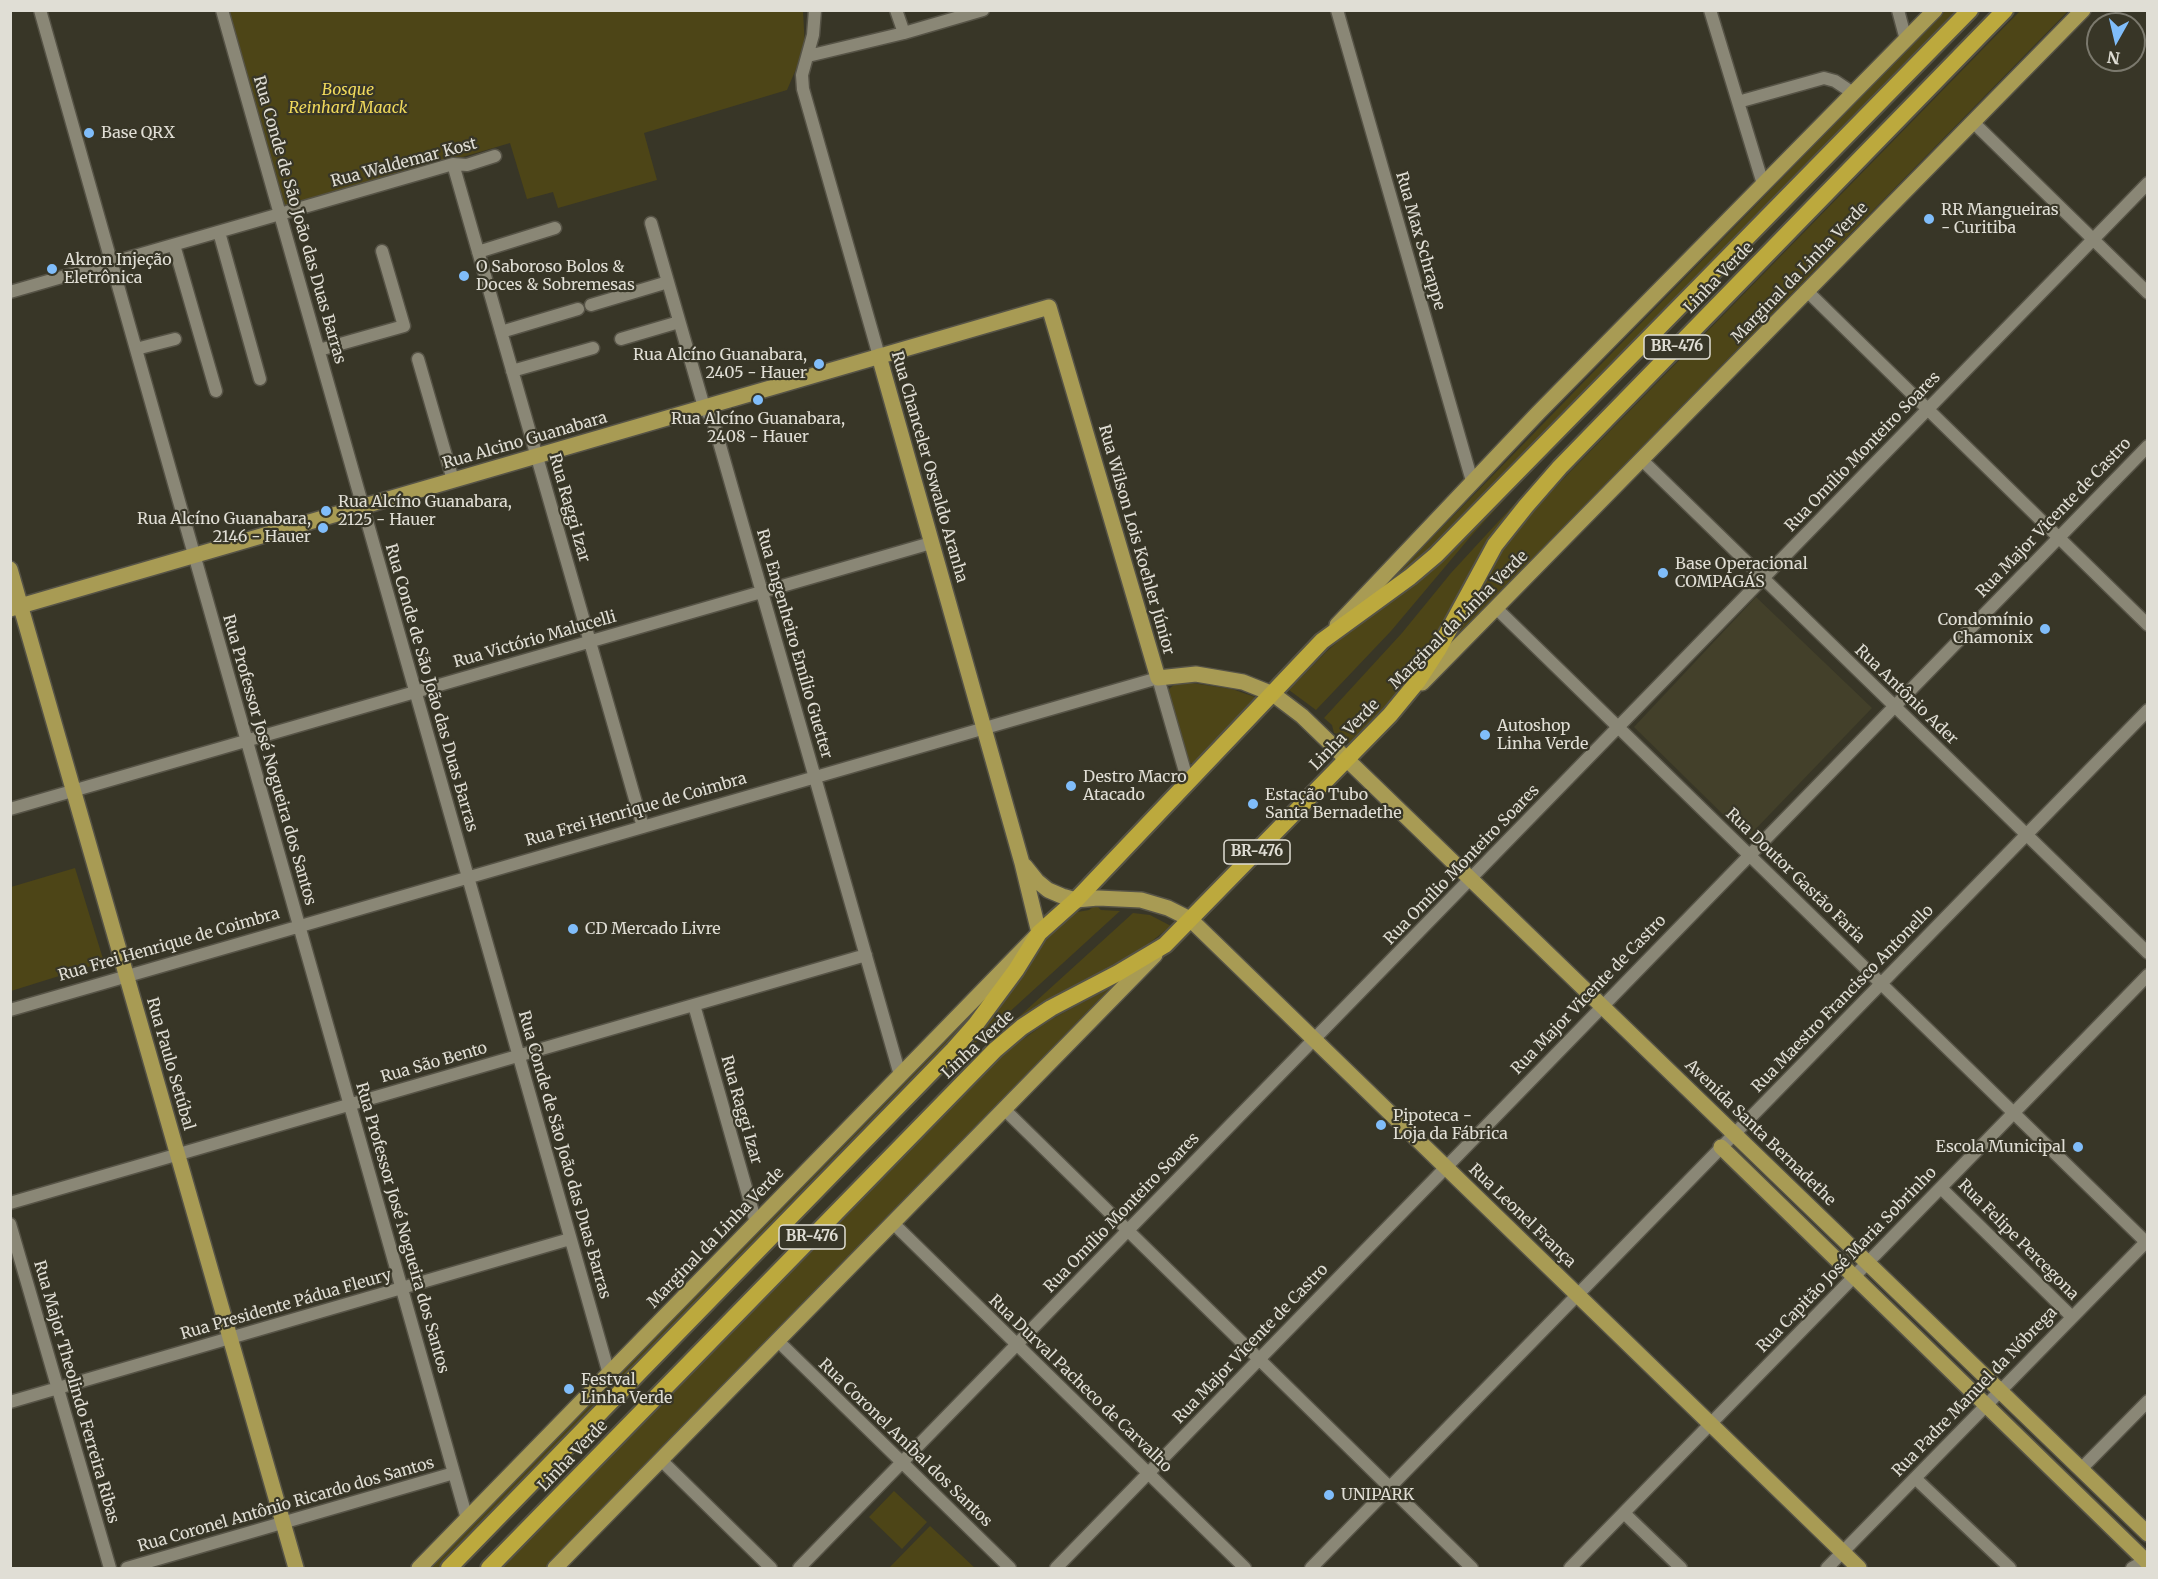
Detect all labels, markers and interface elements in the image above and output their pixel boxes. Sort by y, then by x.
north arrow [2086,12,2146,72]
text: N [2106,47,2121,69]
street label: Rua Conde de São João das Duas Barras [249,74,349,366]
park label: Bosque Reinhard Maack [289,80,407,118]
place label: Base QRX [101,123,175,143]
marker: Base QRX [82,126,96,140]
street label: Rua Waldemar Kost [329,134,479,192]
street label: Rua Max Schrappe [1391,170,1449,312]
street label: Marginal da Linha Verde [1728,199,1872,347]
place label: RR Mangueiras - Curitiba [1941,200,2059,238]
marker: RR Mangueiras - Curitiba [1922,212,1936,226]
street label: Linha Verde [1680,238,1758,318]
place label: Akron Injeção Eletrônica [64,250,172,288]
place label: O Saboroso Bolos & Doces & Sobremesas [476,257,635,295]
marker: Akron Injeção Eletrônica [45,262,59,276]
marker: O Saboroso Bolos & Doces & Sobremesas [457,269,471,283]
road number: BR-476 [1644,335,1710,359]
place label: Rua Alcíno Guanabara, 2405 - Hauer [633,345,807,383]
street label: Rua Chanceler Oswaldo Aranha [887,349,971,585]
marker: Rua Alcíno Guanabara, 2405 - Hauer [812,357,826,371]
street label: Rua Omílio Monteiro Soares [1781,368,1945,536]
marker: Rua Alcíno Guanabara, 2408 - Hauer [751,393,765,407]
street label: Rua Alcino Guanabara [441,408,609,474]
place label: Rua Alcíno Guanabara, 2408 - Hauer [671,409,845,447]
street label: Rua Wilson Lois Koehler Júnior [1094,423,1178,657]
street label: Rua Major Vicente de Castro [1973,434,2135,602]
street label: Rua Raggi Izar [544,451,594,565]
place label: Rua Alcíno Guanabara, 2125 - Hauer [338,492,512,530]
marker: Rua Alcíno Guanabara, 2125 - Hauer [319,504,333,518]
place label: Rua Alcíno Guanabara, 2146 - Hauer [137,509,311,547]
marker: Rua Alcíno Guanabara, 2146 - Hauer [316,521,330,535]
street label: Rua Engenheiro Emílio Guetter [752,527,836,761]
street label: Rua Conde de São João das Duas Barras [381,542,481,834]
street label: Marginal da Linha Verde [1386,547,1532,693]
place label: Base Operacional COMPAGÁS [1675,554,1808,592]
marker: Base Operacional COMPAGÁS [1656,566,1670,580]
street label: Rua Victório Malucelli [451,608,619,672]
place label: Condomínio Chamonix [1938,610,2033,648]
street label: Rua Professor José Nogueira dos Santos [218,612,320,908]
marker: Condomínio Chamonix [2038,622,2052,636]
street label: Rua Antônio Ader [1851,641,1961,749]
street label: Linha Verde [1306,695,1384,775]
place label: Autoshop Linha Verde [1497,716,1588,754]
marker: Autoshop Linha Verde [1478,728,1492,742]
place label: Destro Macro Atacado [1083,767,1187,805]
street label: Rua Frei Henrique de Coimbra [523,769,749,851]
marker: Destro Macro Atacado [1064,779,1078,793]
street label: Rua Omílio Monteiro Soares [1380,781,1544,949]
place label: Estação Tubo Santa Bernadethe [1265,785,1402,823]
marker: Estação Tubo Santa Bernadethe [1246,797,1260,811]
street label: Rua Doutor Gastão Faria [1721,805,1869,947]
road number: BR-476 [1224,840,1290,864]
street label: Rua Maestro Francisco Antonello [1748,901,1938,1097]
street label: Rua Frei Henrique de Coimbra [56,904,282,986]
street label: Rua Major Vicente de Castro [1508,911,1670,1079]
place label: CD Mercado Livre [585,919,721,939]
marker: CD Mercado Livre [566,922,580,936]
street label: Rua Paulo Setúbal [142,995,198,1133]
street label: Linha Verde [938,1007,1018,1083]
street label: Rua Conde de São João das Duas Barras [514,1009,614,1301]
street label: Rua São Bento [379,1039,489,1087]
street label: Rua Raggi Izar [716,1053,766,1167]
street label: Avenida Santa Bernadethe [1681,1056,1839,1210]
street label: Rua Professor José Nogueira dos Santos [351,1080,453,1376]
place label: Pipoteca - Loja da Fábrica [1393,1106,1508,1144]
marker: Pipoteca - Loja da Fábrica [1374,1118,1388,1132]
street label: Rua Omílio Monteiro Soares [1040,1129,1204,1297]
place label: Escola Municipal [1935,1137,2066,1157]
marker: Escola Municipal [2071,1140,2085,1154]
street label: Rua Leonel França [1465,1160,1579,1272]
street label: Rua Capitão José Maria Sobrinho [1753,1163,1941,1357]
street label: Marginal da Linha Verde [644,1164,788,1312]
street label: Rua Felipe Percegona [1954,1176,2082,1304]
road number: BR-476 [779,1225,845,1249]
street label: Rua Major Theolindo Ferreira Ribas [29,1258,123,1526]
street label: Rua Major Vicente de Castro [1170,1260,1332,1428]
street label: Rua Presidente Pádua Fleury [178,1266,394,1344]
street label: Rua Durval Pacheco de Carvalho [984,1291,1176,1477]
street label: Rua Padre Manuel da Nóbrega [1889,1303,2061,1481]
street label: Rua Coronel Aníbal dos Santos [814,1355,996,1531]
place label: Festval Linha Verde [581,1370,672,1408]
marker: Festval Linha Verde [562,1382,576,1396]
street label: Linha Verde [534,1416,612,1496]
street label: Rua Coronel Antônio Ricardo dos Santos [136,1453,436,1557]
place label: UNIPARK [1341,1485,1414,1505]
marker: UNIPARK [1322,1488,1336,1502]

